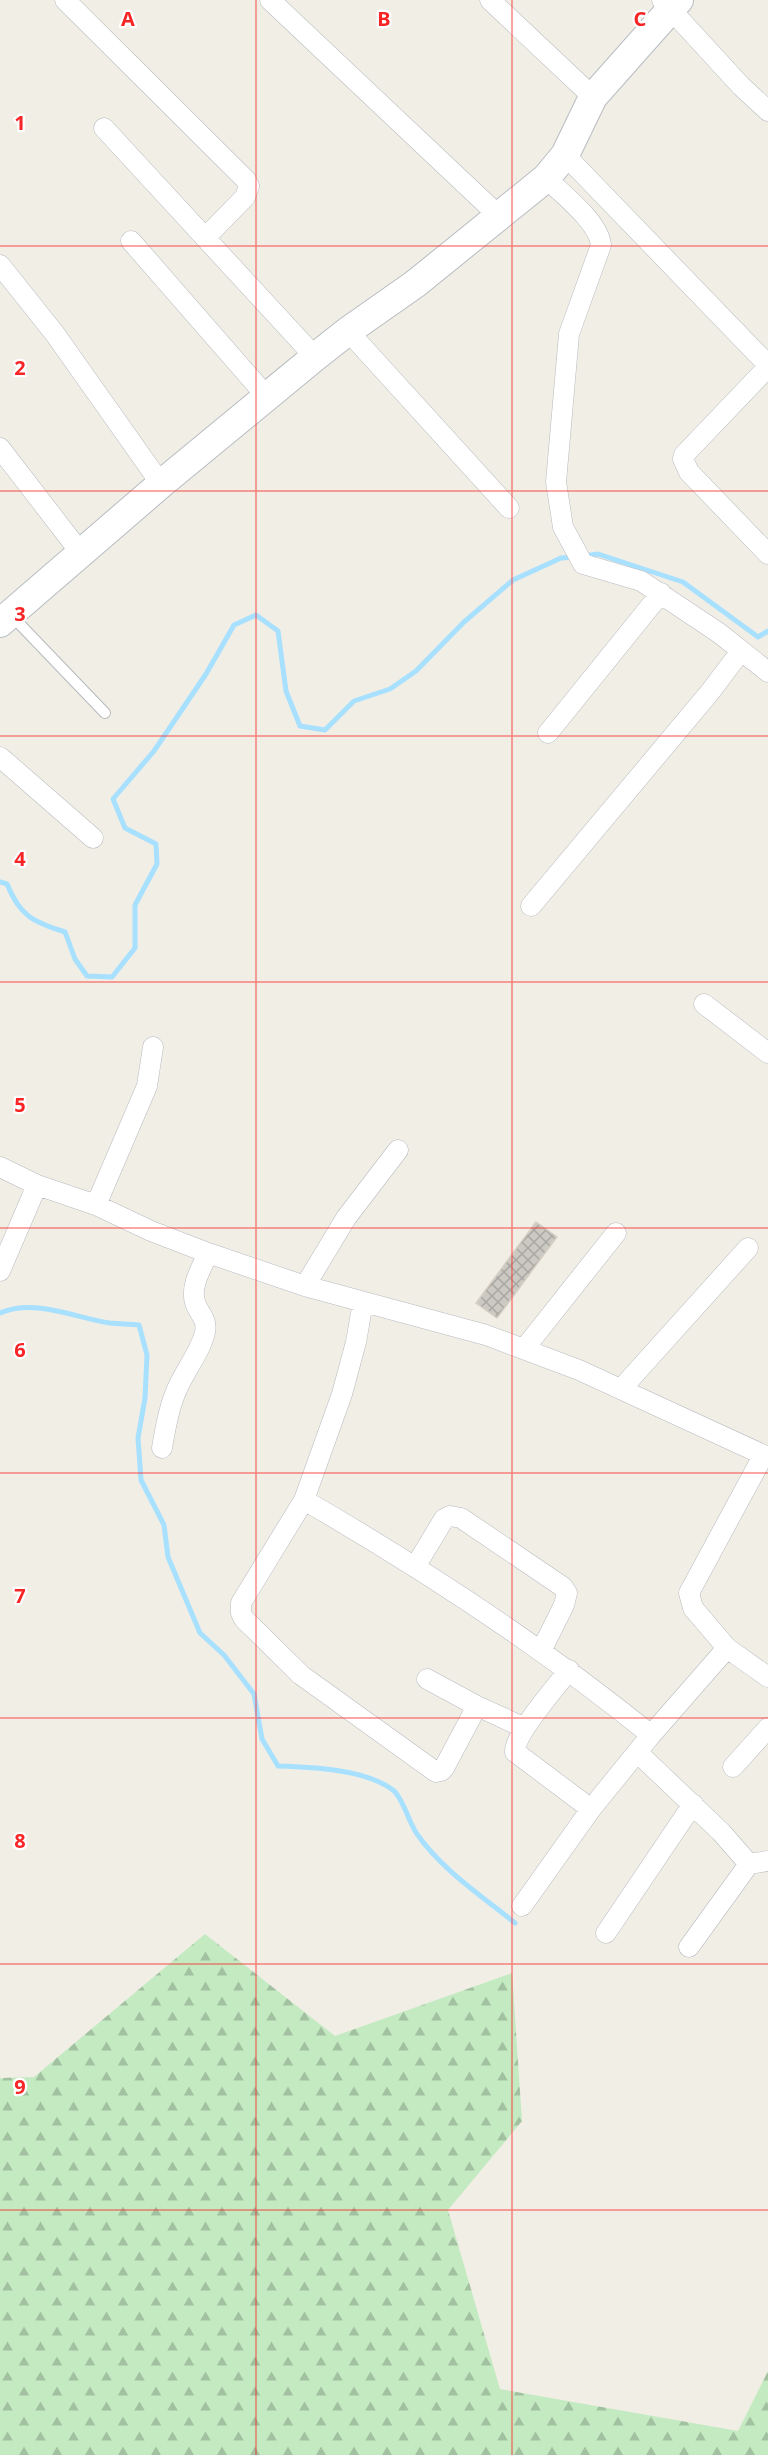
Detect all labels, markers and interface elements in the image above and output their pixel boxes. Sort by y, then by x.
text: A [121,5,135,32]
text: B [377,5,391,32]
text: C [634,5,647,32]
text: 1 [14,109,26,136]
text: 2 [14,354,26,381]
text: 3 [14,600,26,627]
text: 4 [14,845,26,872]
text: 5 [14,1091,26,1118]
text: 6 [14,1336,26,1363]
text: 7 [14,1582,26,1609]
text: 8 [14,1827,26,1854]
text: 9 [14,2073,26,2100]

